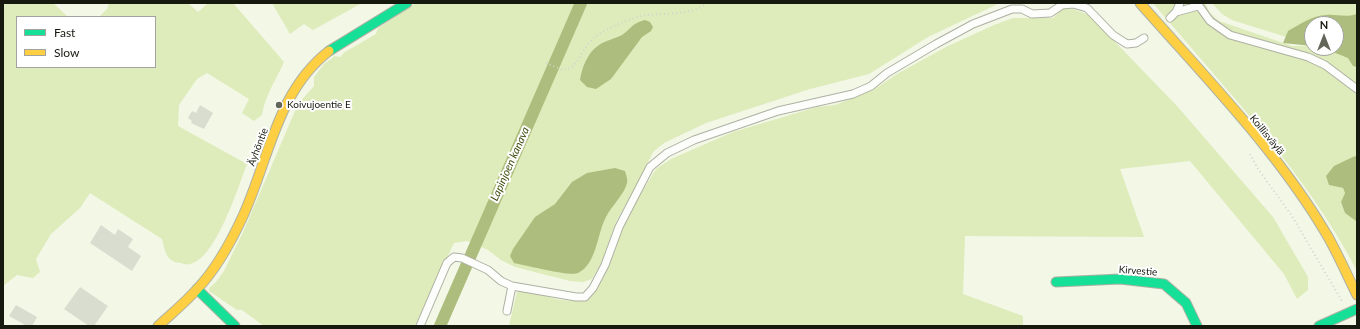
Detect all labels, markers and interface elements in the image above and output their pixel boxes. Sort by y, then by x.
legend [16,16,156,68]
north arrow [1304,16,1344,56]
text: N [1320,18,1328,31]
text: Fast [54,25,75,40]
text: Slow [54,45,79,60]
place label: Koivujoentie E [287,99,351,111]
marker: Koivujoentie E [274,100,284,110]
street label: Koillisväylä [1247,113,1287,157]
water label: Lapinjoen kanava [488,125,532,203]
street label: Äyhöntie [245,126,271,168]
street label: Kirvestie [1118,264,1158,278]

